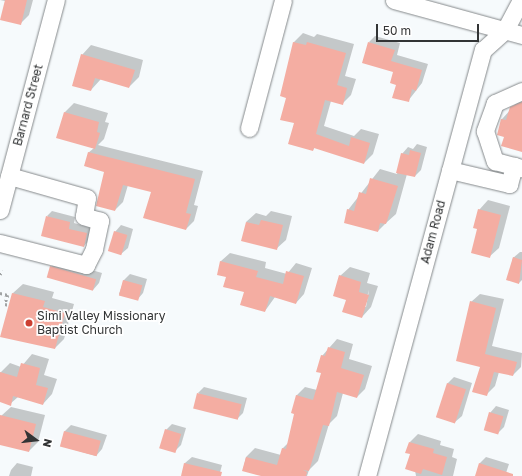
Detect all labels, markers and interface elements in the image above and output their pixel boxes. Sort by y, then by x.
scale bar [378,16,481,42]
text: 50 m [383,23,411,38]
street label: Barnard Street [10,63,46,147]
street label: Adam Road [418,199,448,265]
place label: Simi Valley Missionary Baptist Church [37,309,165,337]
marker: Simi Valley Missionary Baptist Church [24,318,34,328]
north arrow [16,420,56,460]
text: N [41,438,55,449]

